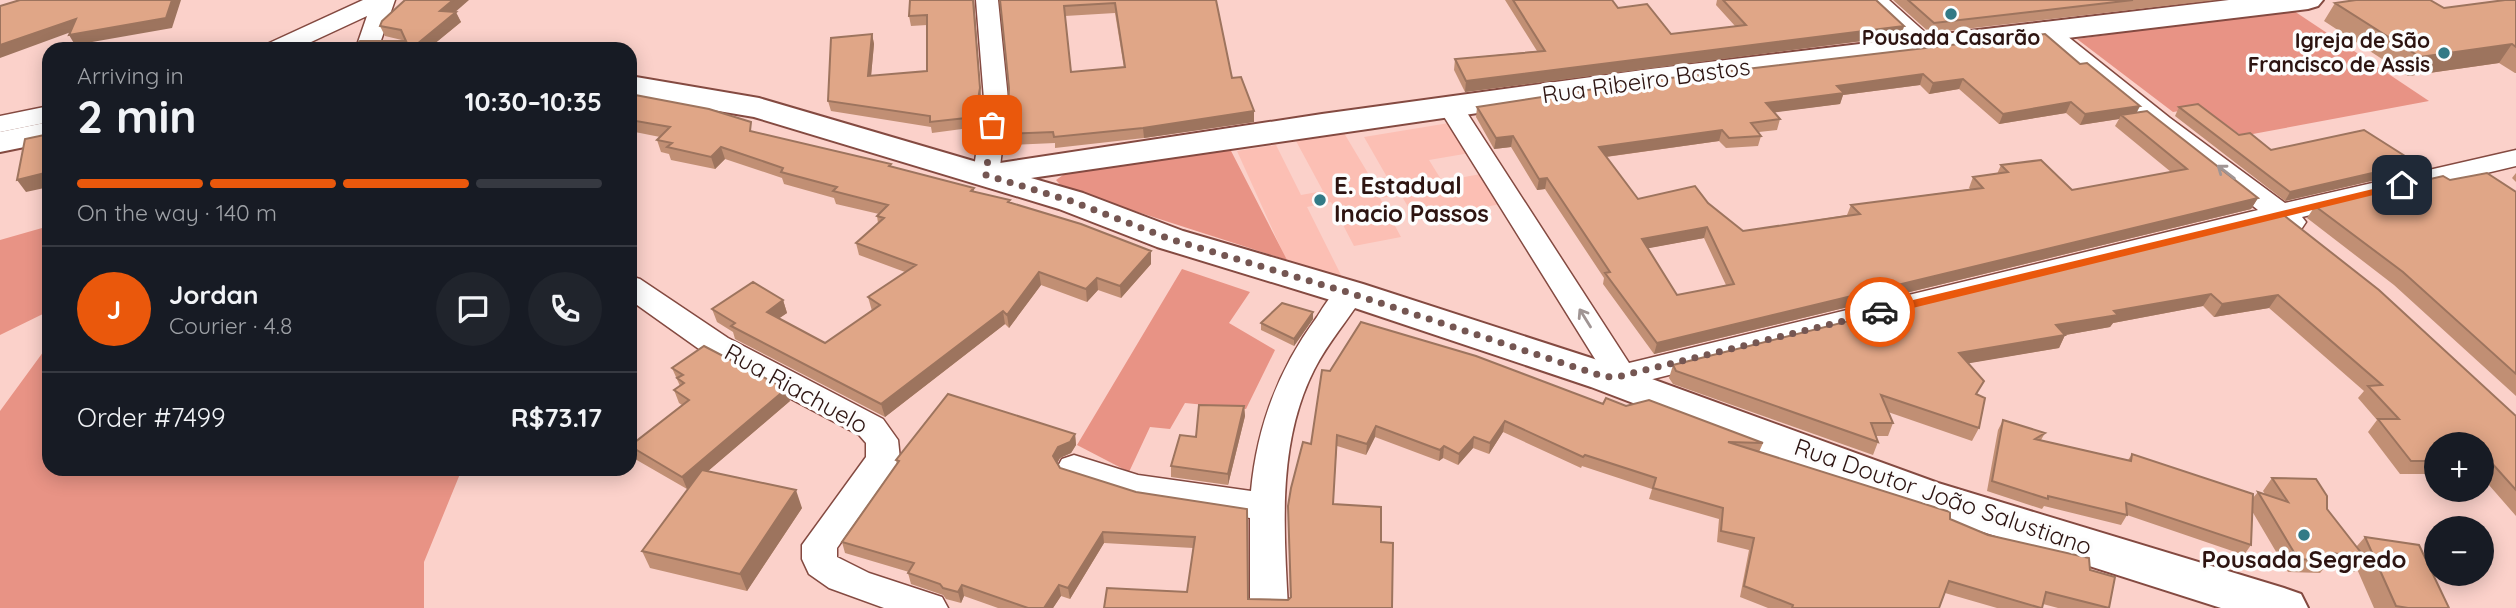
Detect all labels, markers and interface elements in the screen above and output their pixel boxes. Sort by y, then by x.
marker: Pousada Casarão [1943,6,1959,22]
place label: Pousada Casarão [1862,24,2040,50]
place label: Igreja de São Francisco de Assis [2248,27,2430,77]
marker: Igreja de São Francisco de Assis [2436,45,2452,61]
street label: Rua Ribeiro Bastos [1540,51,1752,109]
text: Arriving in [77,61,184,90]
text: 10:30–10:35 [464,85,602,118]
text: 2 min [77,87,197,145]
pin [962,95,1022,155]
icon: bag [973,106,1011,144]
pin [2372,155,2432,215]
one-way arrow [2217,165,2236,180]
icon: home [2383,166,2421,204]
place label: E. Estadual Inacio Passos [1334,170,1489,228]
marker: E. Estadual Inacio Passos [1312,192,1328,208]
text: On the way · 140 m [77,198,277,227]
button: chat [436,272,510,346]
button: phone [528,272,602,346]
courier [1845,277,1915,347]
text: Jordan [169,278,258,311]
text: J [107,293,121,326]
icon: car [1861,293,1899,331]
one-way arrow [1577,309,1592,328]
text: Courier · 4.8 [169,311,292,340]
street label: Rua Riachuelo [719,336,873,440]
text: Order #7499 [77,401,225,434]
text: R$73.17 [511,401,602,434]
street label: Rua Doutor João Salustiano [1791,431,2096,561]
map controls [2424,432,2494,586]
button: + [2424,432,2494,502]
button: − [2424,516,2494,586]
marker: Pousada Segredo [2296,527,2312,543]
place label: Pousada Segredo [2202,544,2406,574]

